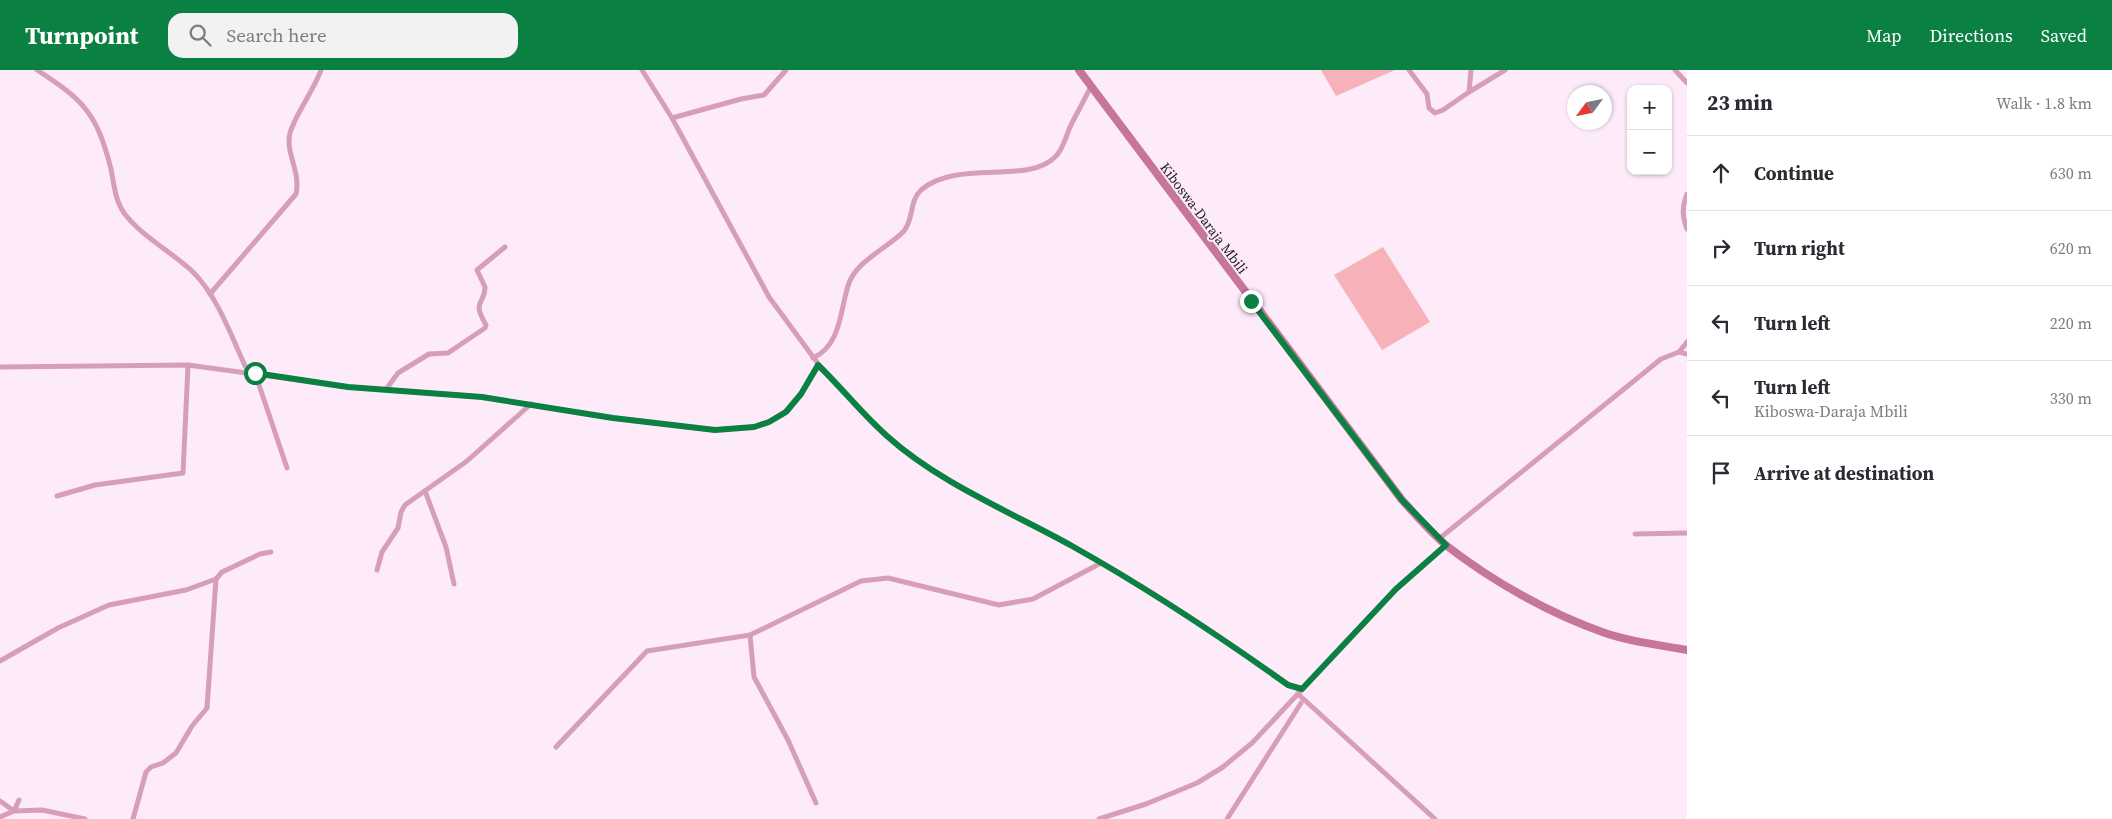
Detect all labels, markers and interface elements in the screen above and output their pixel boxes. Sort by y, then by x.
search box [168,13,518,58]
text: Turnpoint [25,19,138,52]
icon: search [186,21,214,49]
text: Search here [226,22,327,48]
text: Map [1866,23,1902,48]
text: Directions [1930,23,2013,48]
text: Saved [2041,23,2087,48]
north arrow [1567,85,1612,130]
map controls [1627,85,1672,175]
button: + [1627,85,1672,130]
text: 23 min [1707,88,1773,117]
text: Walk · 1.8 km [1996,92,2092,114]
button: − [1627,130,1672,175]
street label: Kiboswa-Daraja Mbili [1156,158,1252,278]
icon: ahead [1707,159,1735,187]
text: Continue [1754,160,1834,186]
text: 630 m [2050,162,2092,184]
icon: right [1707,234,1735,262]
text: Turn right [1754,235,1845,261]
text: 620 m [2050,237,2092,259]
route end [1240,290,1263,313]
icon: left [1707,309,1735,337]
text: Turn left [1754,310,1830,336]
text: 220 m [2050,312,2092,334]
route start [244,362,267,385]
text: Turn left [1754,374,1830,400]
icon: left [1707,384,1735,412]
text: 330 m [2050,387,2092,409]
text: Kiboswa-Daraja Mbili [1754,400,1908,422]
icon: arrive [1707,459,1735,487]
text: Arrive at destination [1754,460,1934,486]

